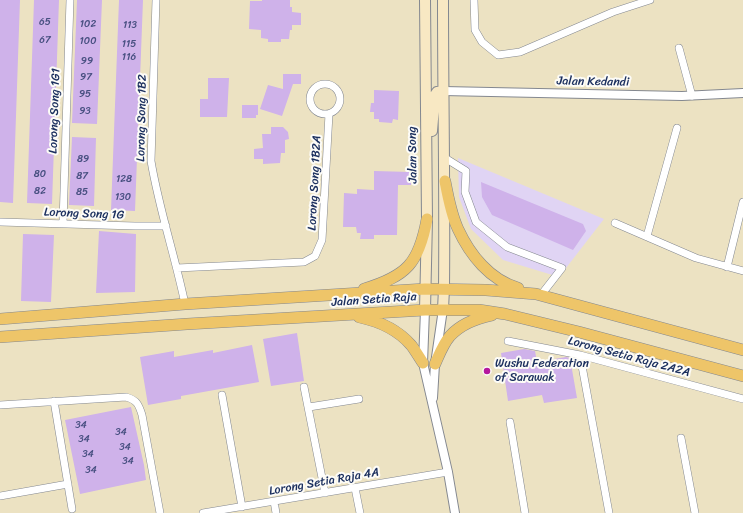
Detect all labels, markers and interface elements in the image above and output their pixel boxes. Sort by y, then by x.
house number: 65 [39,16,51,28]
house number: 102 [80,18,96,30]
house number: 113 [123,19,137,31]
house number: 67 [39,34,51,46]
house number: 100 [80,35,96,47]
house number: 115 [122,38,136,50]
house number: 116 [122,51,136,63]
house number: 99 [81,55,93,67]
street label: Lorong Song 1G1 [46,68,64,154]
house number: 97 [80,71,92,83]
street label: Lorong Song 1B2 [134,74,150,162]
street label: Jalan Kedandi [557,74,629,90]
house number: 95 [79,88,91,100]
house number: 93 [79,105,91,117]
street label: Jalan Song [405,126,421,184]
street label: Lorong Song 1B2A [305,135,325,231]
house number: 89 [77,153,89,165]
house number: 80 [34,168,46,180]
house number: 87 [76,170,88,182]
house number: 128 [116,173,132,185]
house number: 82 [34,185,46,197]
house number: 85 [76,186,88,198]
house number: 130 [115,191,131,203]
street label: Lorong Song 1G [44,205,124,223]
street label: Jalan Setia Raja [331,290,417,310]
street label: Lorong Setia Raja 2A2A [566,334,692,380]
place label: Wushu Federation of Sarawak [495,357,589,385]
marker: Wushu Federation of Sarawak [482,366,492,376]
house number: 34 [75,419,87,431]
house number: 34 [115,426,127,438]
house number: 34 [78,433,90,445]
house number: 34 [119,441,131,453]
house number: 34 [82,448,94,460]
house number: 34 [122,455,134,467]
house number: 34 [85,464,97,476]
street label: Lorong Setia Raja 4A [268,465,380,499]

